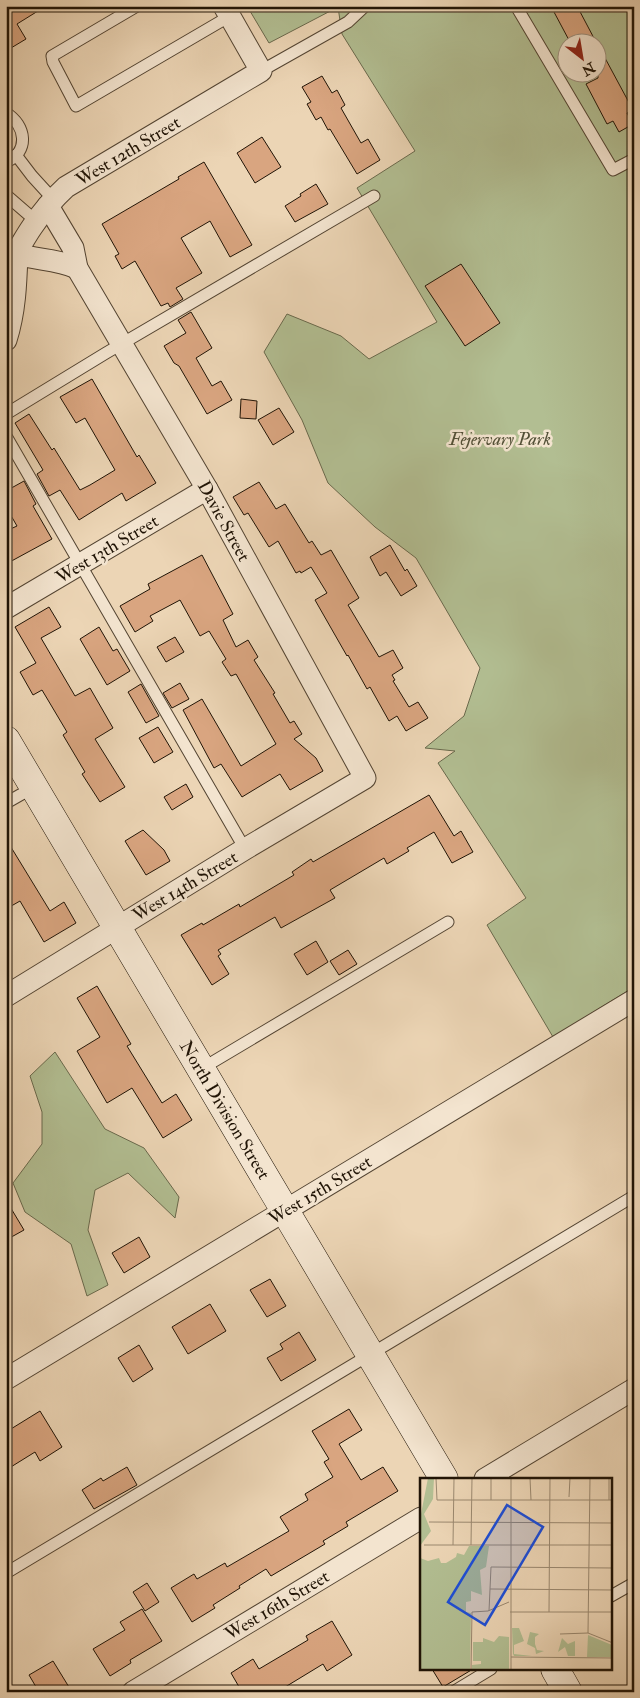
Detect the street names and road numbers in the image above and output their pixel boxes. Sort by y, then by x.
street label: West 12th Street [71,111,185,192]
street label: Davie Street [192,477,255,566]
street label: West 13th Street [51,510,163,590]
street label: West 14th Street [128,846,242,927]
street label: North Division Street [174,1037,275,1184]
street label: West 15th Street [263,1150,376,1231]
street label: West 16th Street [220,1565,334,1646]

